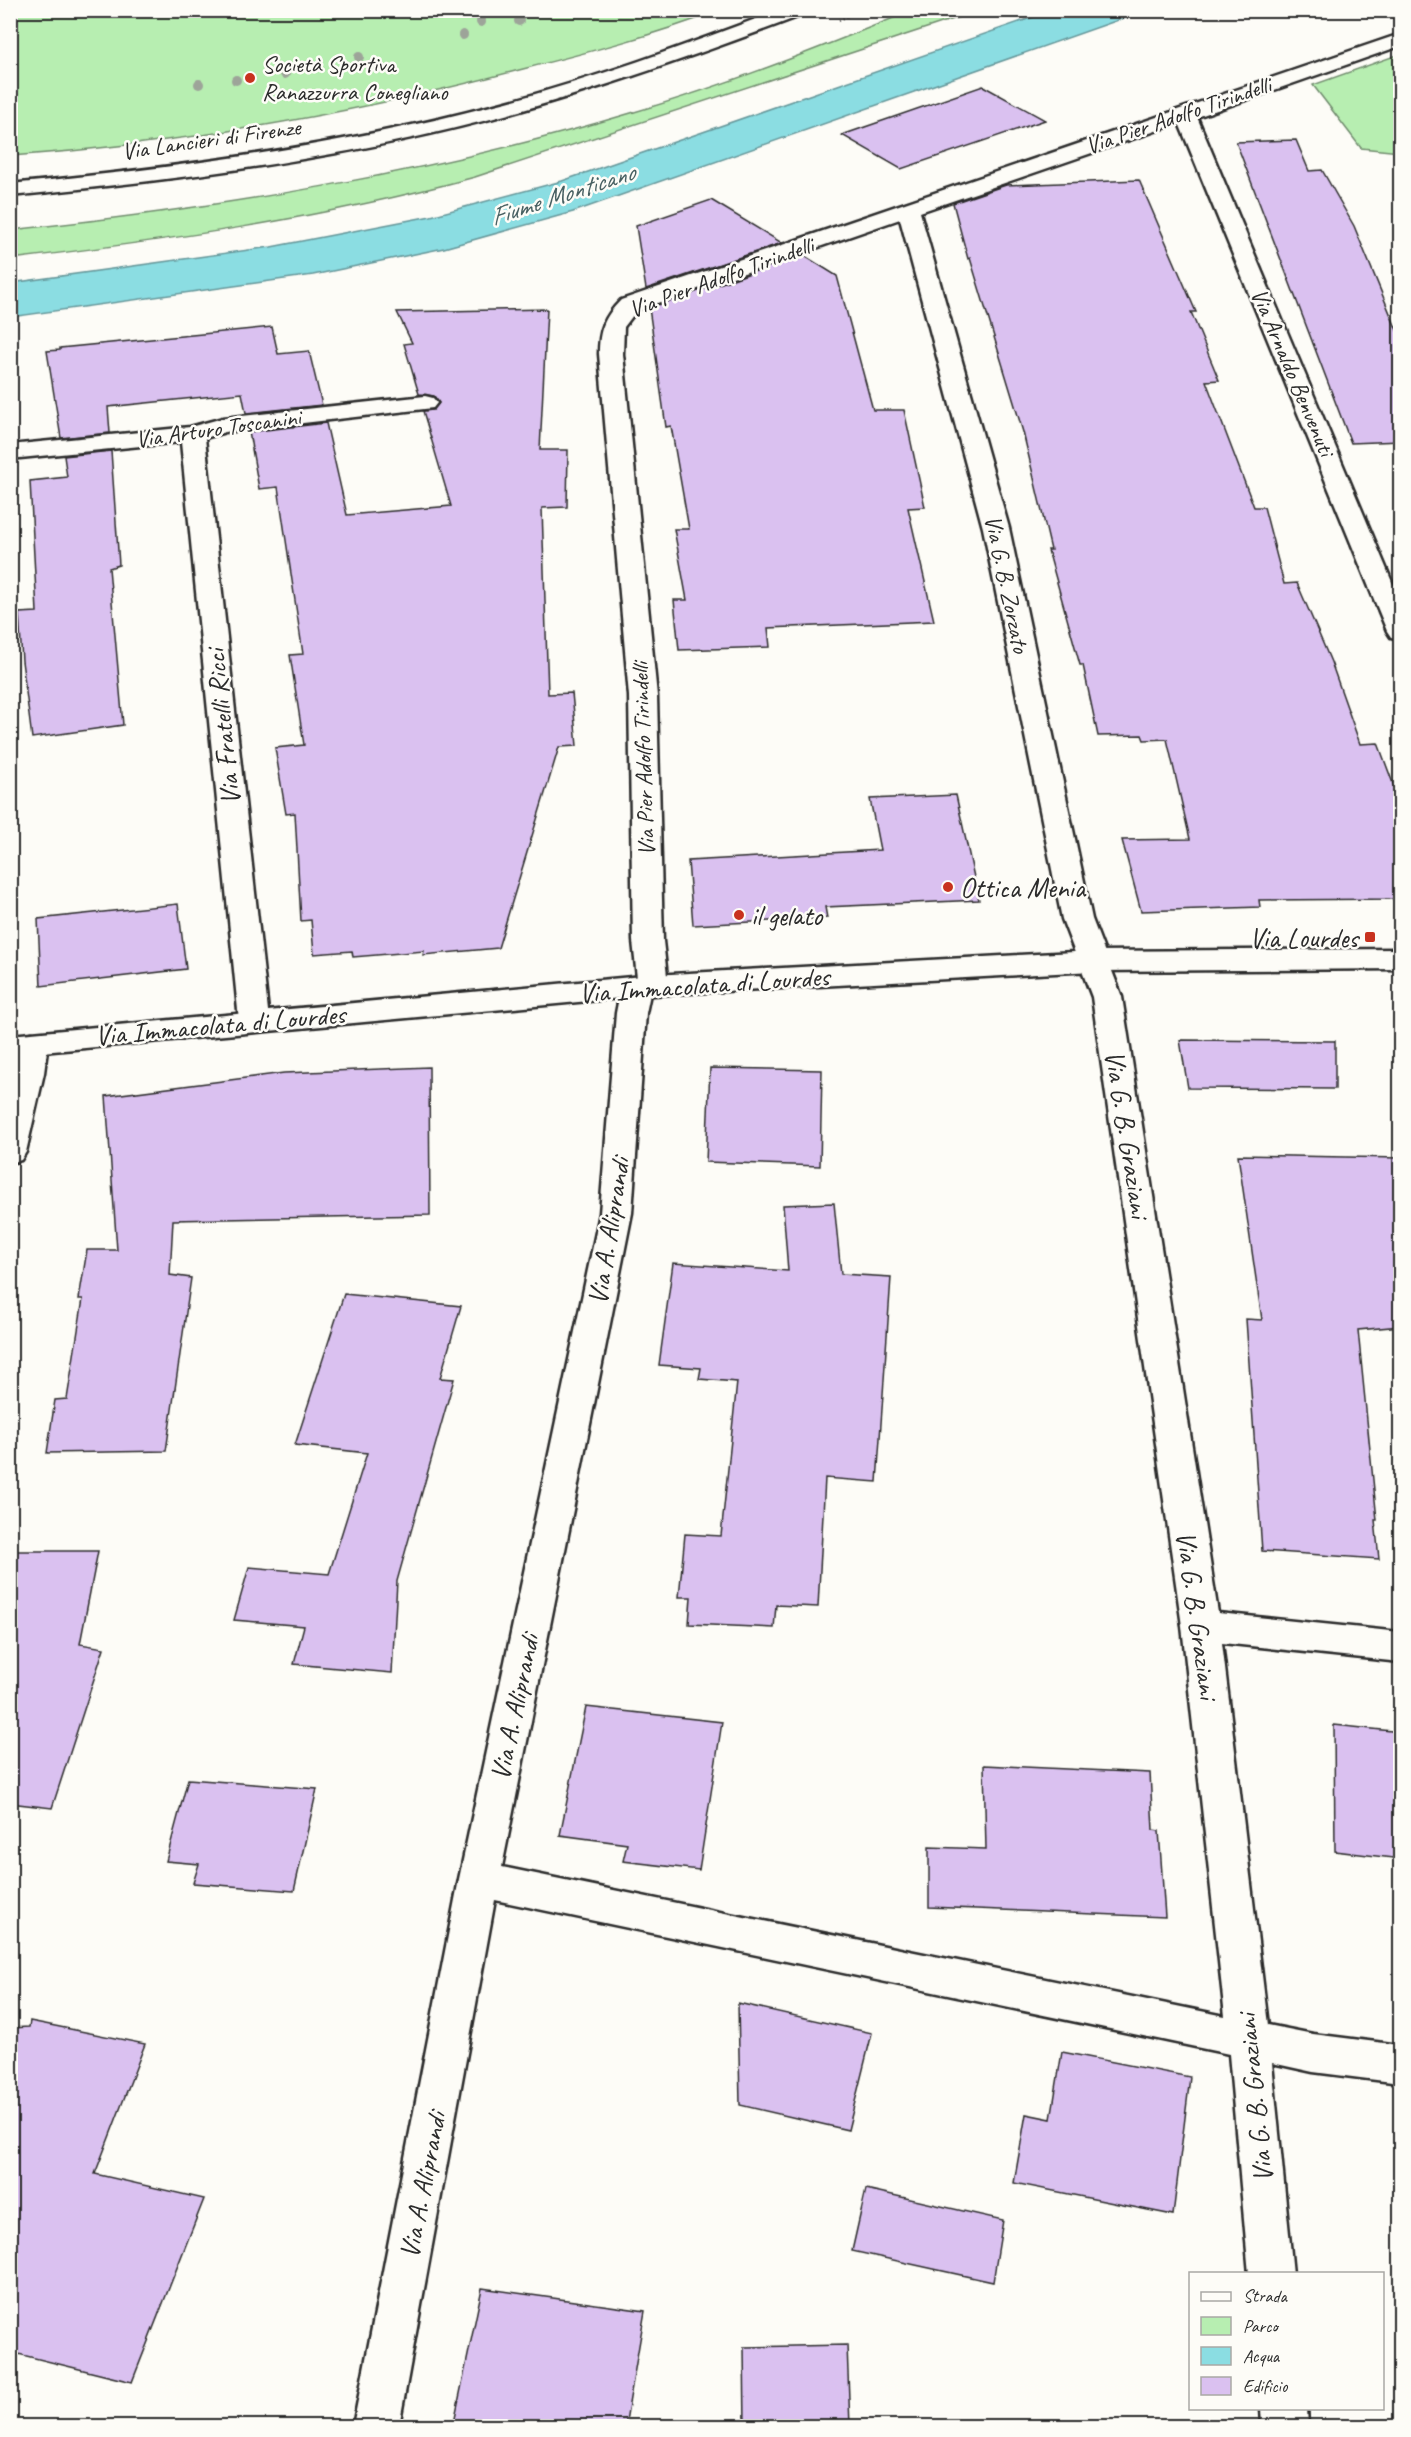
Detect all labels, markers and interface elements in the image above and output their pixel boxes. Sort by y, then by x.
place label: Società Sportiva Ranazzurra Conegliano [262,49,449,107]
street label: Via Pier Adolfo Tirindelli [1081,68,1277,161]
marker: Società Sportiva Ranazzurra Conegliano [243,71,257,85]
street label: Via Lancieri di Firenze [120,111,304,166]
water label: Fiume Monticano [486,154,642,233]
street label: Via Pier Adolfo Tirindelli [625,229,820,324]
street label: Via Arnaldo Benvenuti [1244,284,1343,463]
street label: Via Arturo Toscanini [133,401,305,454]
street label: Via G. B. Zorzato [978,513,1037,657]
street label: Via Fratelli Ricci [196,643,248,807]
street label: Via Pier Adolfo Tirindelli [625,659,661,857]
place label: Ottica Menia [960,870,1087,905]
marker: Ottica Menia [941,880,955,894]
place label: il gelato [751,898,824,933]
marker: il gelato [732,908,746,922]
place label: Via Lourdes [1249,920,1360,955]
marker: Via Lourdes [1363,930,1377,944]
street label: Via Immacolata di Lourdes [578,958,833,1011]
street label: Via Immacolata di Lourdes [93,996,349,1053]
street label: Via G. B. Graziani [1097,1048,1159,1224]
street label: Via A. Aliprandi [580,1151,638,1307]
street label: Via G. B. Graziani [1168,1529,1227,1705]
street label: Via A. Aliprandi [482,1627,548,1783]
street label: Via G. B. Graziani [1228,2008,1281,2184]
street label: Via A. Aliprandi [391,2105,455,2261]
legend [1189,2272,1384,2410]
text: Strada [1243,2285,1288,2307]
text: Parco [1243,2315,1279,2337]
text: Acqua [1243,2345,1281,2367]
text: Edificio [1243,2375,1289,2397]

